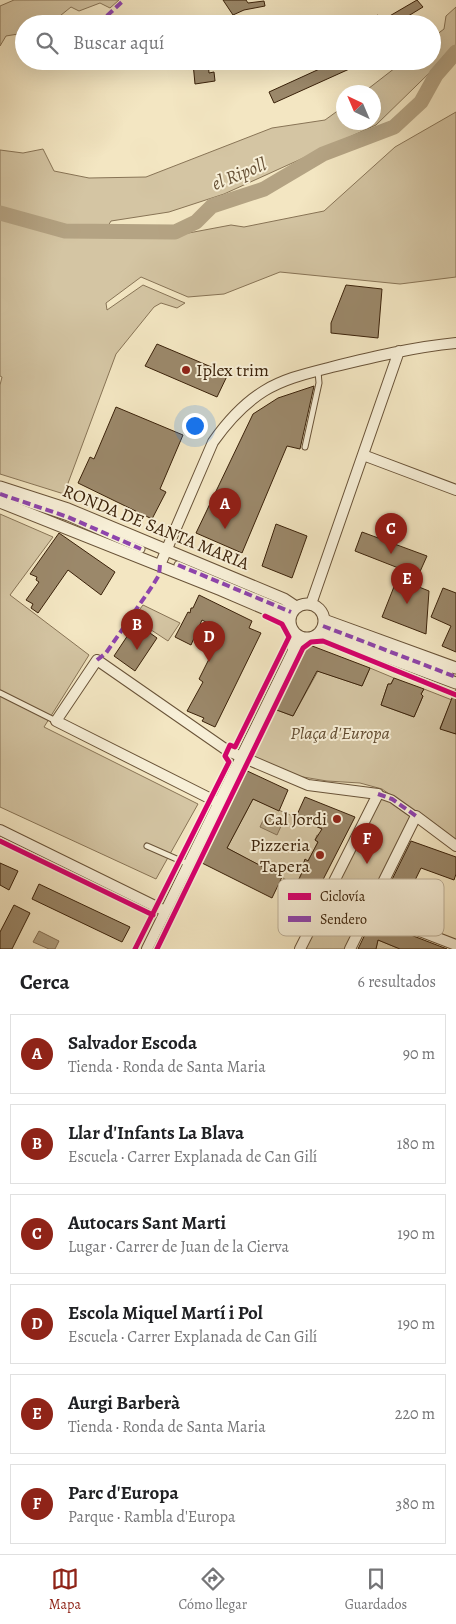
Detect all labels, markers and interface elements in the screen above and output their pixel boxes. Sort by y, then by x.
search box [15,15,441,70]
icon: search [33,29,61,57]
text: Buscar aquí [73,30,164,56]
north arrow [336,85,381,130]
water label: el Ripoll [208,151,270,197]
place label: Iplex trim [196,358,269,382]
marker: Iplex trim [180,364,192,376]
your location [182,413,208,439]
street label: RONDA DE SANTA MARIA [60,480,252,574]
pin: A [209,488,241,529]
pin: C [375,513,407,554]
pin: E [391,563,423,604]
pin: B [121,609,153,650]
pin: D [193,621,225,662]
park label: Plaça d'Europa [290,721,390,745]
place label: Cal Jordi [264,807,327,831]
marker: Cal Jordi [331,813,343,825]
pin: F [351,823,383,864]
place label: Pizzeria Tapera [250,833,311,878]
marker: Pizzeria Tapera [314,849,326,861]
legend [278,879,444,936]
text: Ciclovía [320,887,366,906]
text: Sendero [320,910,367,929]
text: Cerca [20,968,70,996]
text: 6 resultados [358,971,436,993]
text: Salvador Escoda [68,1030,197,1056]
text: A [32,1043,42,1065]
text: 90 m [403,1043,435,1065]
text: Tienda · Ronda de Santa Maria [68,1056,266,1078]
text: Llar d'Infants La Blava [68,1120,244,1146]
text: B [32,1133,42,1155]
text: 180 m [397,1133,435,1155]
text: Escuela · Carrer Explanada de Can Gilí [68,1146,317,1168]
text: Autocars Sant Marti [68,1210,226,1236]
text: C [32,1223,42,1245]
text: 190 m [397,1223,435,1245]
text: Lugar · Carrer de Juan de la Cierva [68,1236,289,1258]
text: Escola Miquel Martí i Pol [68,1300,263,1326]
text: D [31,1313,43,1335]
text: 190 m [397,1313,435,1335]
text: Escuela · Carrer Explanada de Can Gilí [68,1326,317,1348]
text: Aurgi Barberà [68,1390,180,1416]
text: E [32,1403,42,1425]
text: 220 m [395,1403,435,1425]
text: Tienda · Ronda de Santa Maria [68,1416,266,1438]
text: Parc d'Europa [68,1480,179,1506]
text: F [33,1493,41,1515]
text: 380 m [396,1493,435,1515]
text: Parque · Rambla d'Europa [68,1506,235,1528]
tab: Mapa [49,1565,81,1614]
tab: Cómo llegar [179,1565,247,1614]
tab: Guardados [345,1565,407,1614]

